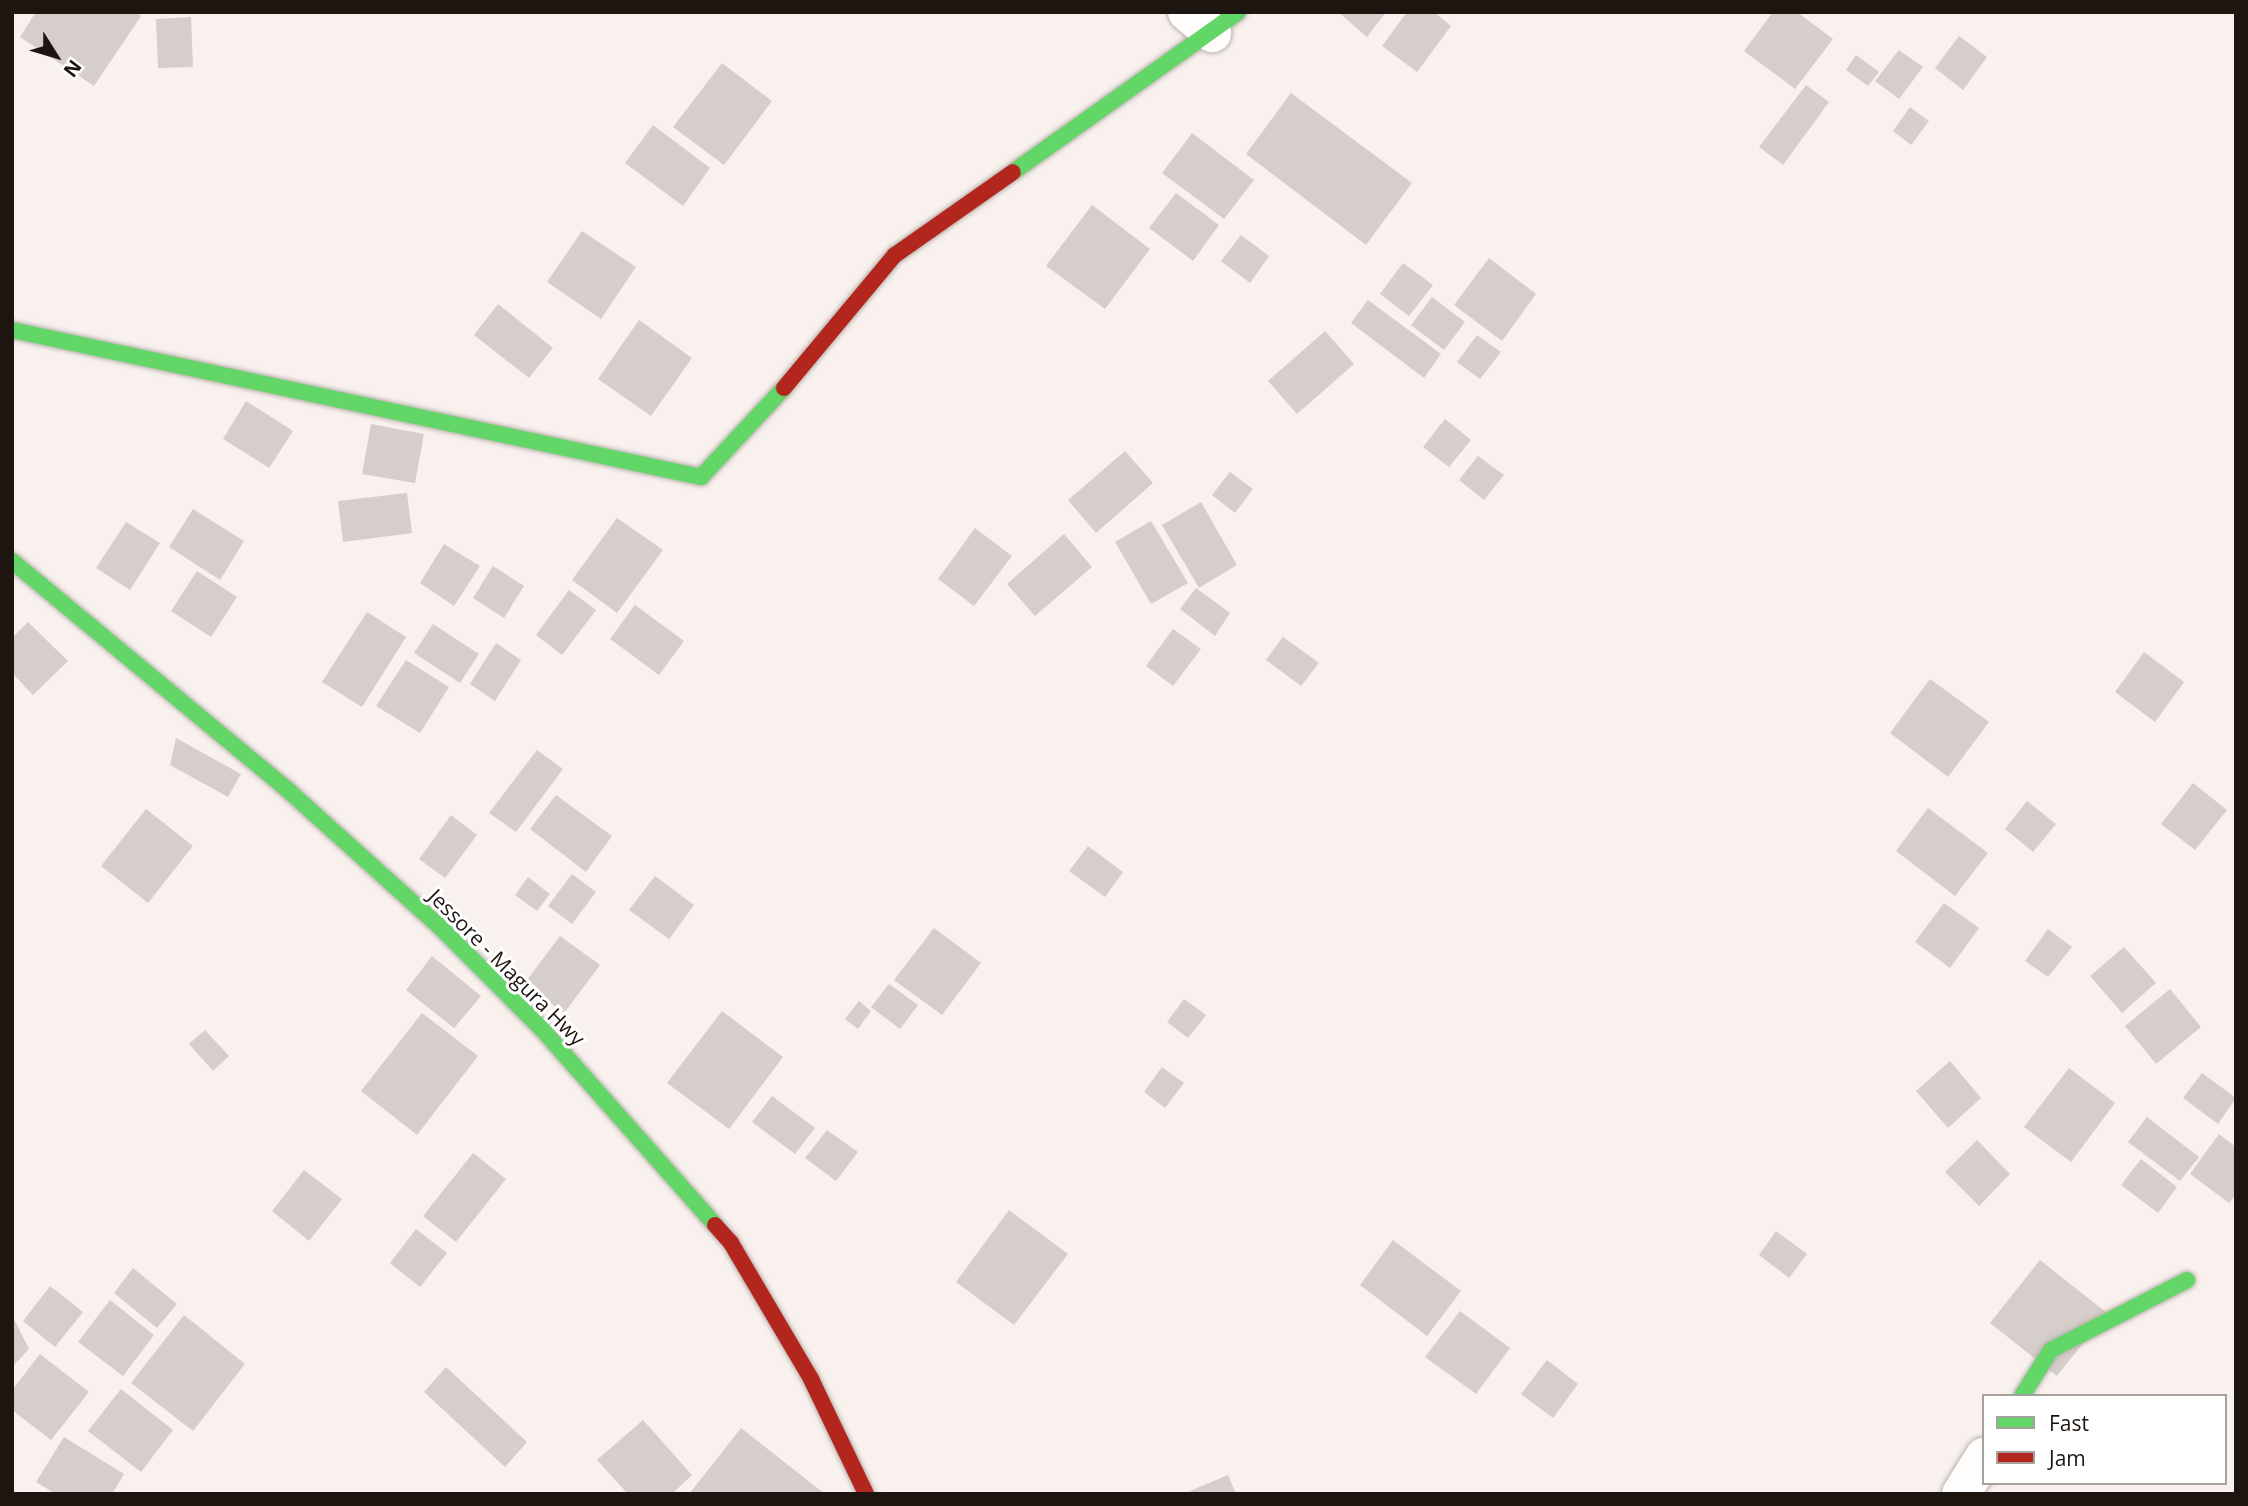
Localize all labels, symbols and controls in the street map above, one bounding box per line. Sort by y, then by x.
north arrow [21,21,91,91]
text: N [58,55,88,83]
street label: Jessore - Magura Hwy [424,884,590,1050]
legend [1982,1394,2227,1485]
text: Fast [2049,1409,2089,1437]
text: Jam [2049,1444,2086,1472]

